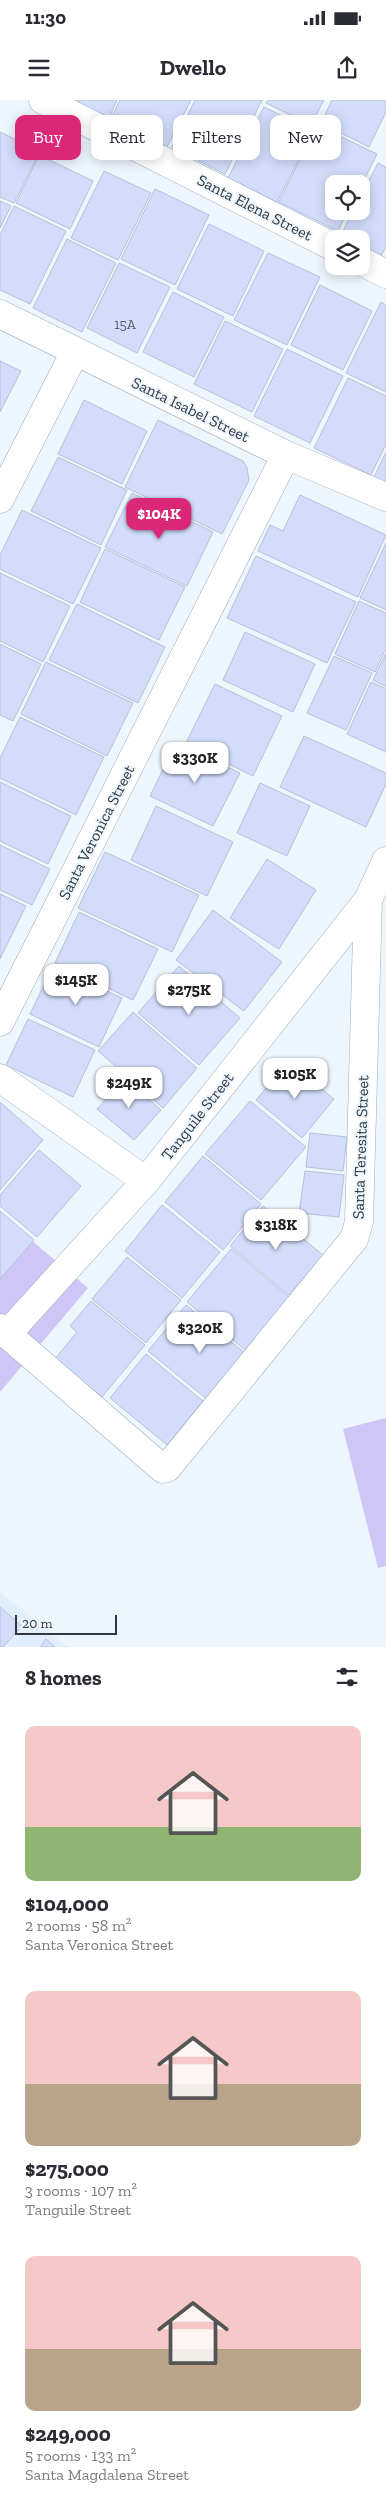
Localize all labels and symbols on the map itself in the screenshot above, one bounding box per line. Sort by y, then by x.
street label: Santa Elena Street [194,170,316,245]
house number: 15A [114,316,137,333]
street label: Santa Isabel Street [129,373,253,446]
pin: $104K [124,498,194,540]
pin: $330K [160,742,230,784]
street label: Santa Veronica Street [54,762,139,903]
pin: $145K [41,964,111,1006]
pin: $275K [154,974,224,1016]
pin: $105K [260,1058,330,1100]
pin: $249K [94,1066,164,1109]
street label: Tanguile Street [157,1069,238,1164]
street label: Santa Teresita Street [348,1075,373,1219]
pin: $318K [241,1208,311,1251]
pin: $320K [165,1312,235,1354]
scale bar [15,1612,118,1635]

